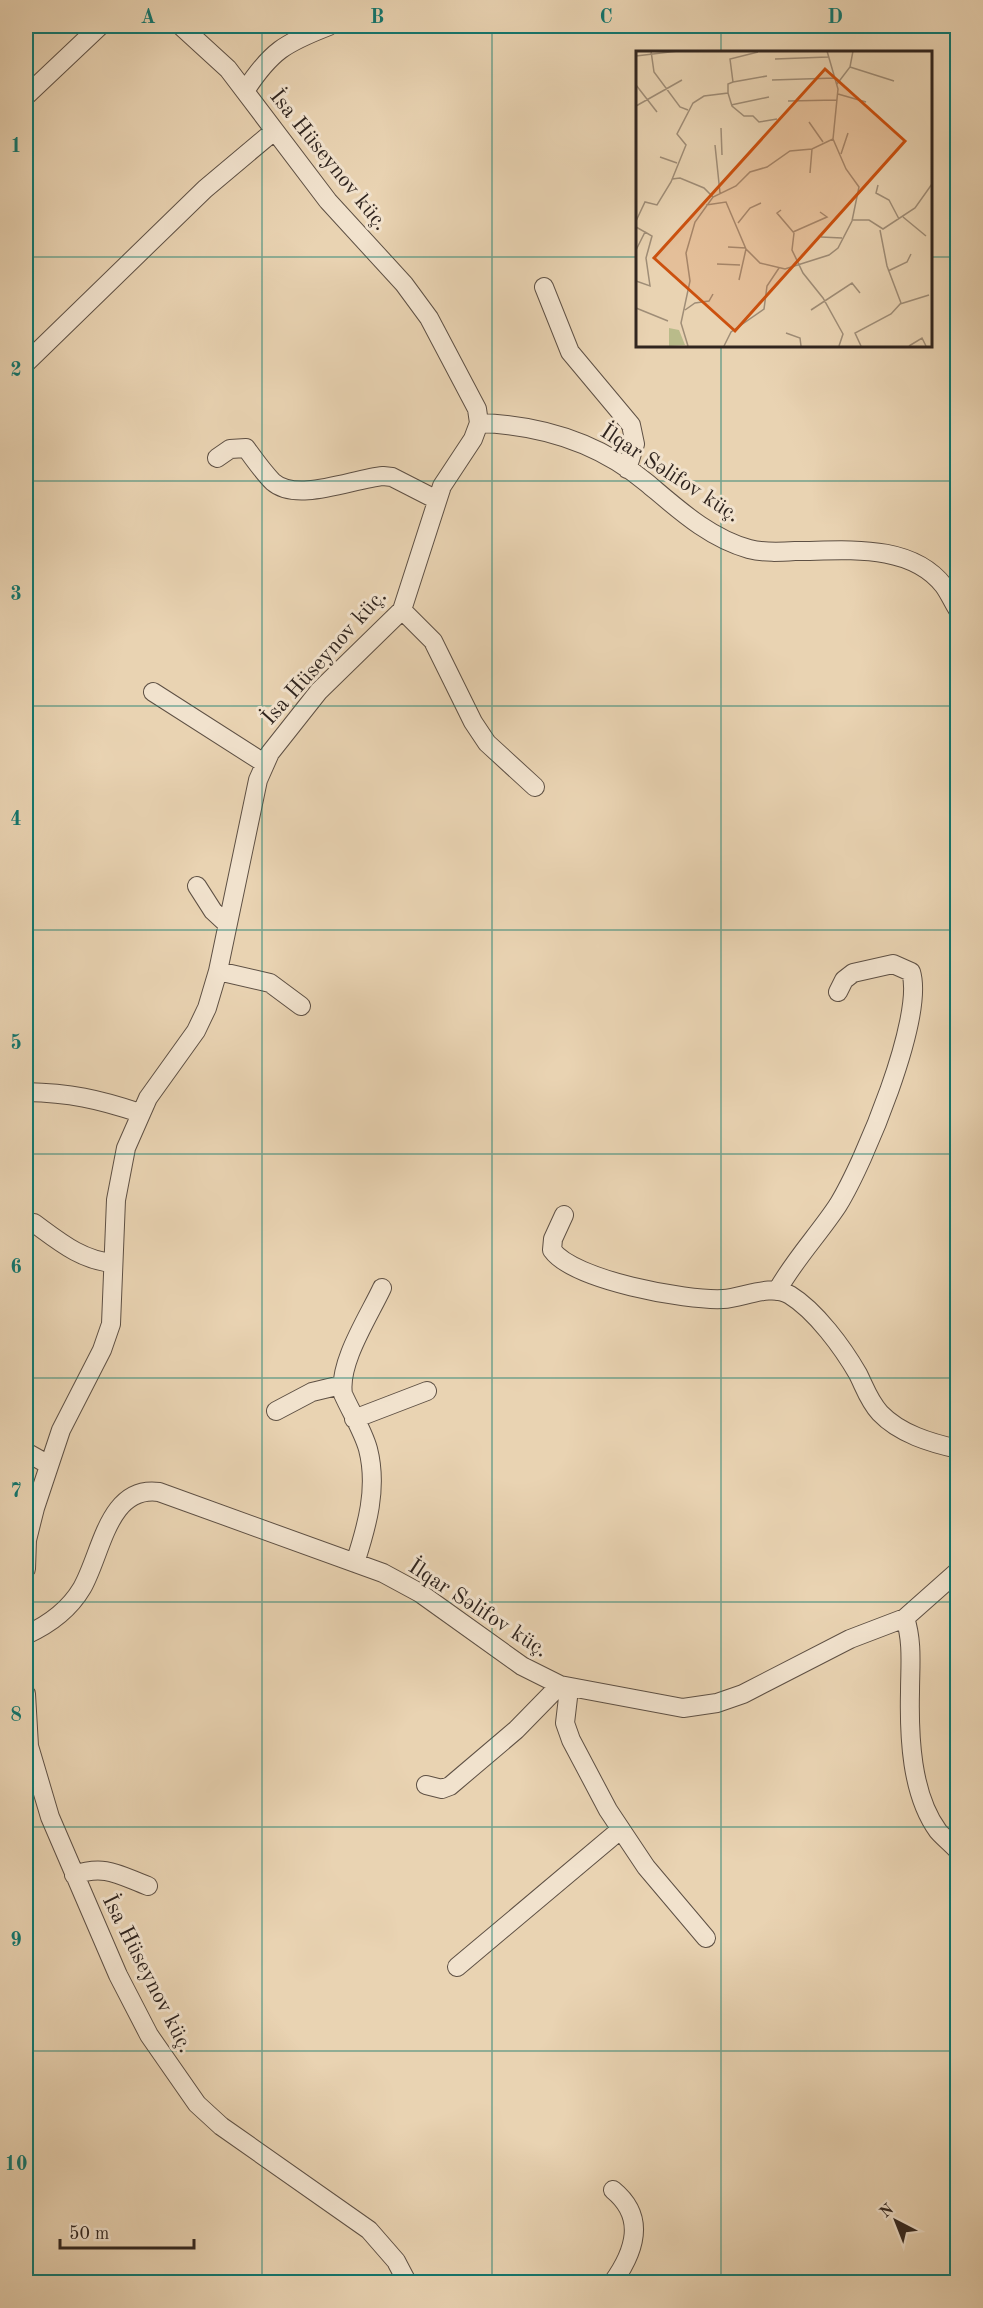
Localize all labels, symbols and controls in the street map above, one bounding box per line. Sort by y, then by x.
text: A [140,8,156,28]
text: B [370,8,384,28]
text: C [599,8,613,28]
text: D [827,8,843,28]
inset map [636,51,932,346]
street label: İsa Hüseynov küç. [265,84,394,235]
text: 1 [10,137,22,157]
text: 2 [10,361,22,381]
street label: İlqar Səlifov küç. [596,418,745,527]
street label: İsa Hüseynov küç. [256,583,391,729]
text: 3 [10,585,22,605]
text: 4 [10,810,22,830]
text: 5 [10,1033,22,1054]
text: 6 [10,1258,22,1278]
text: 7 [10,1482,22,1502]
street label: İlqar Səlifov küç. [404,1553,553,1662]
text: 8 [10,1706,22,1726]
street label: İsa Hüseynov küç. [98,1890,199,2057]
text: 9 [10,1931,22,1951]
text: 10 [4,2155,28,2175]
north arrow [866,2191,926,2251]
text: N [877,2201,898,2221]
scale bar [60,2212,194,2250]
text: 50 m [69,2225,109,2243]

